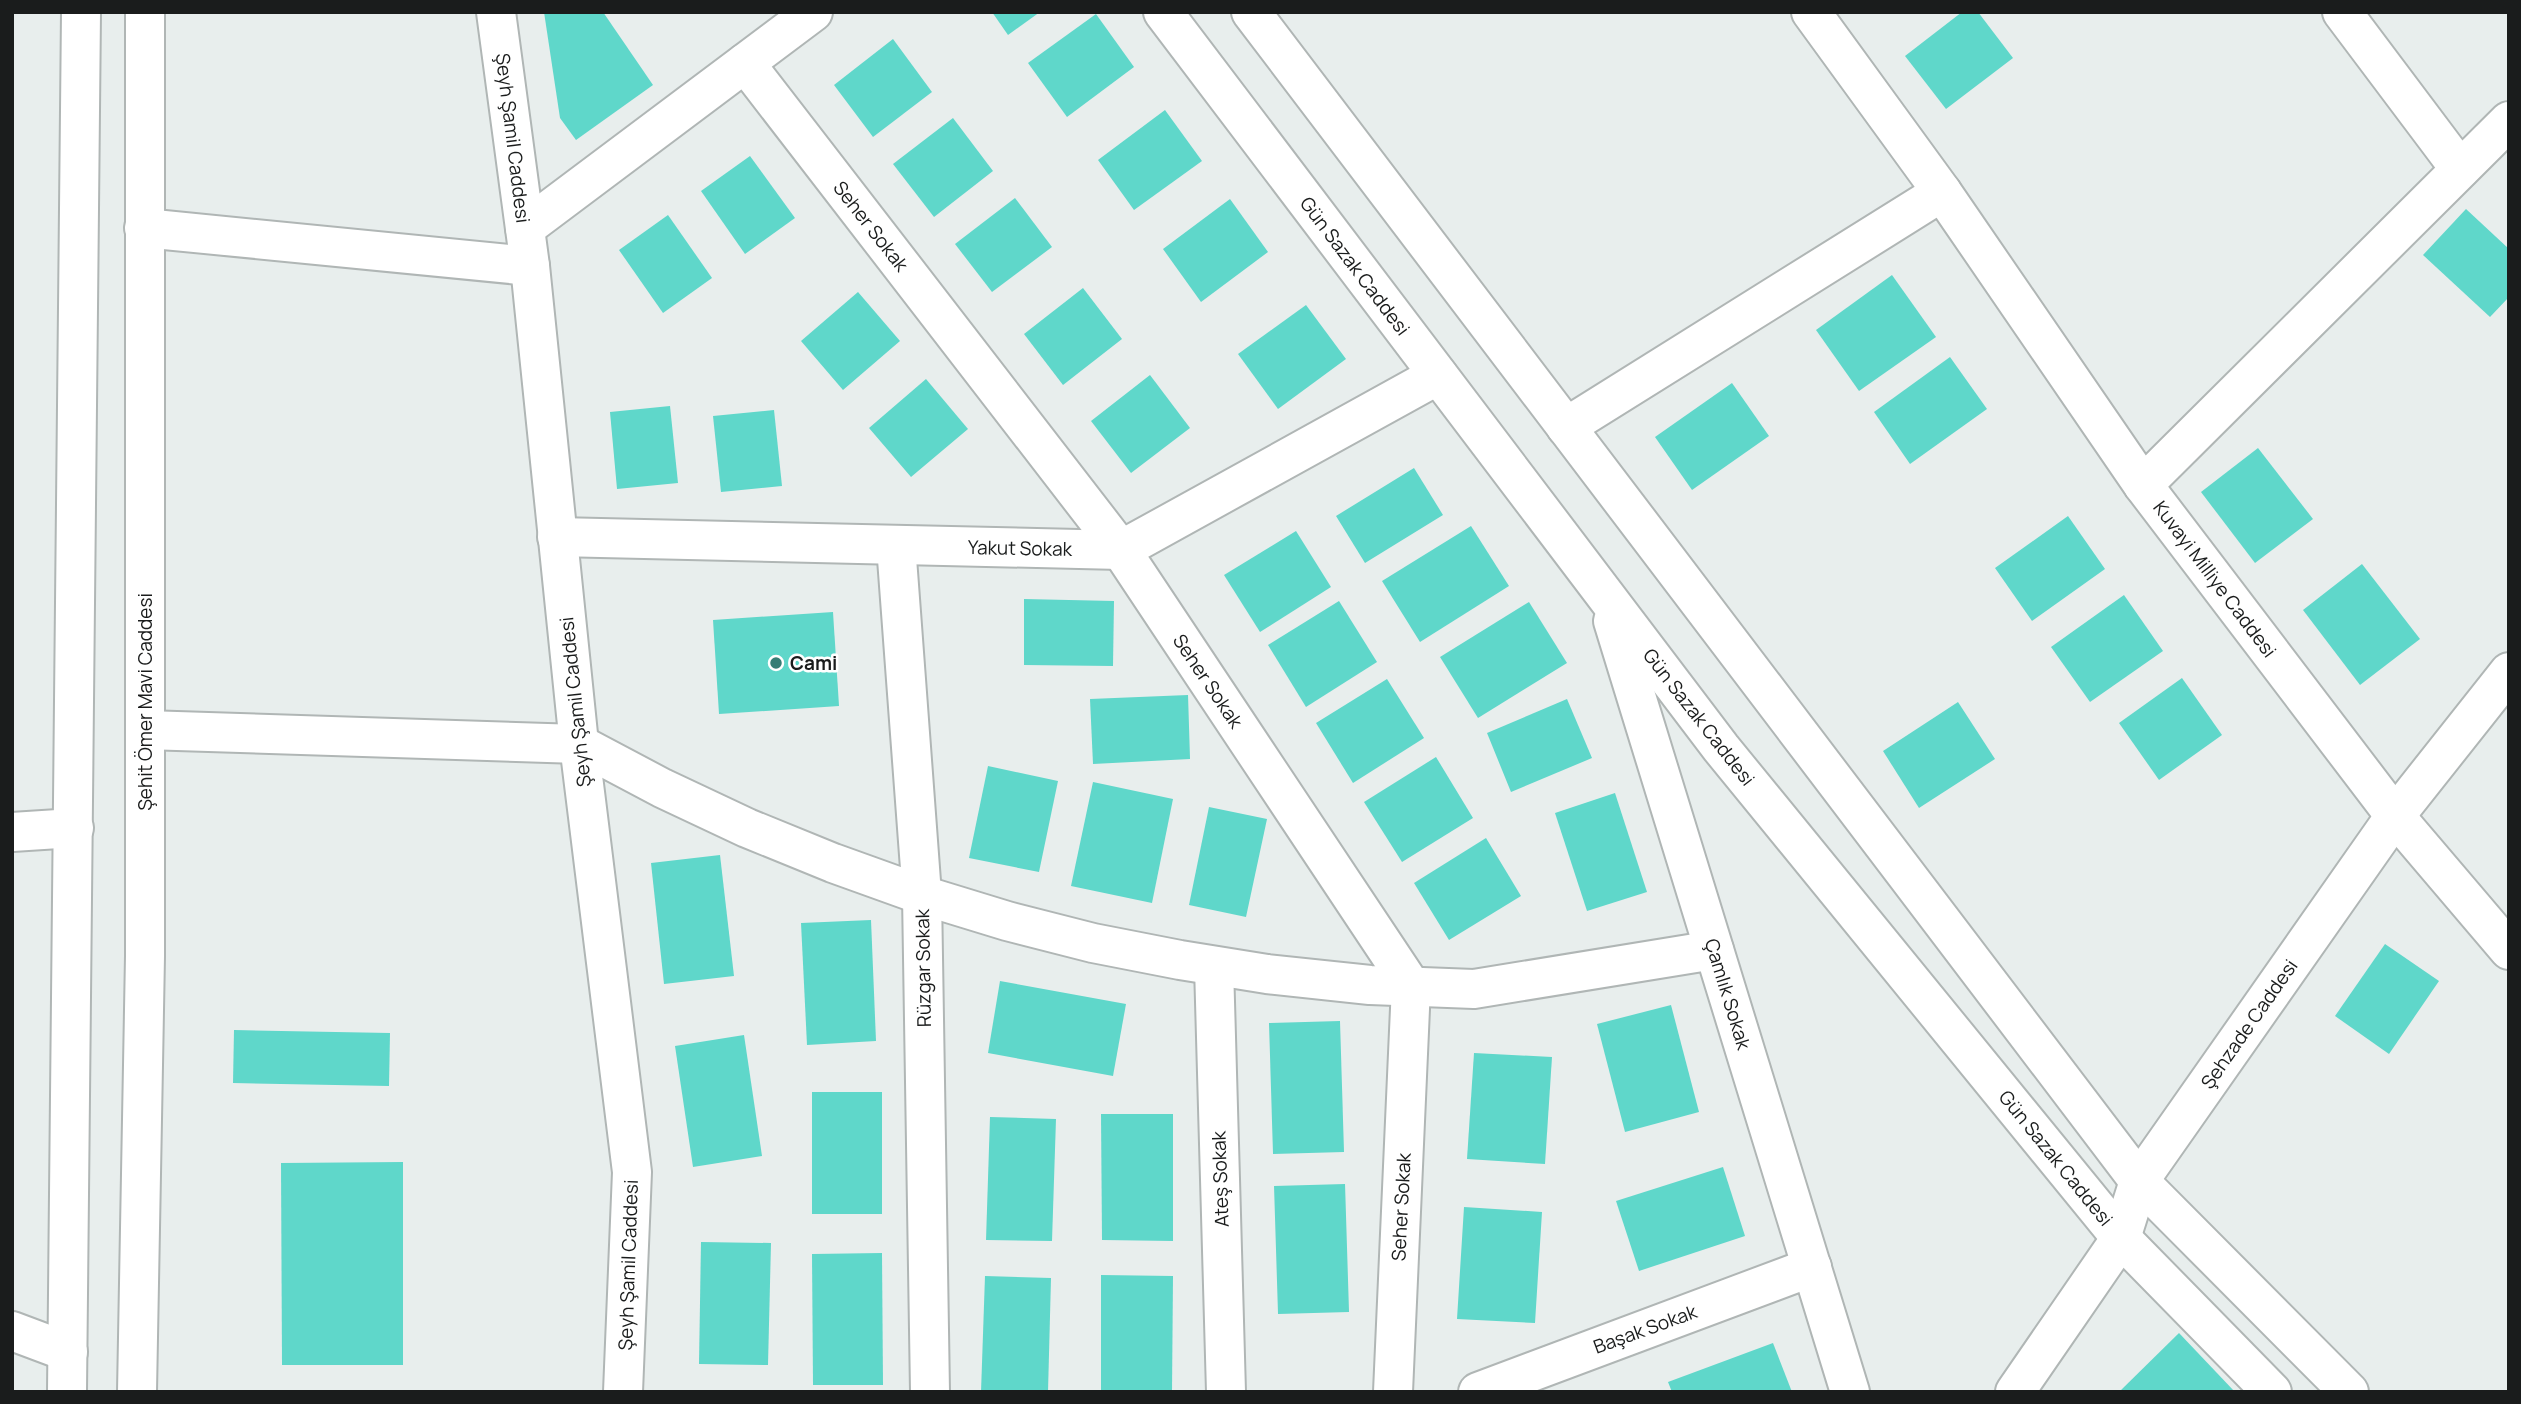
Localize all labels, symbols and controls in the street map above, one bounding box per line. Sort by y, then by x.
street label: Şeyh Şamil Caddesi [490,52,536,224]
street label: Seher Sokak [827,175,915,277]
street label: Gün Sazak Caddesi [1294,191,1416,341]
street label: Kuvayi Milliye Caddesi [2148,495,2282,663]
street label: Yakut Sokak [968,534,1073,562]
street label: Şehit Ömer Mavi Caddesi [132,593,158,811]
street label: Şeyh Şamil Caddesi [553,616,597,788]
street label: Seher Sokak [1167,629,1249,734]
street label: Gün Sazak Caddesi [1637,643,1761,791]
place label: Cami [790,650,837,676]
marker: Cami [768,655,784,671]
street label: Rüzgar Sokak [909,908,937,1027]
street label: Çamlık Sokak [1699,935,1757,1053]
street label: Şehzade Caddesi [2195,954,2303,1094]
street label: Gün Sazak Caddesi [1993,1085,2119,1231]
street label: Ateş Sokak [1205,1130,1235,1227]
street label: Seher Sokak [1385,1152,1417,1262]
street label: Şeyh Şamil Caddesi [612,1179,644,1351]
street label: Başak Sokak [1590,1298,1701,1360]

